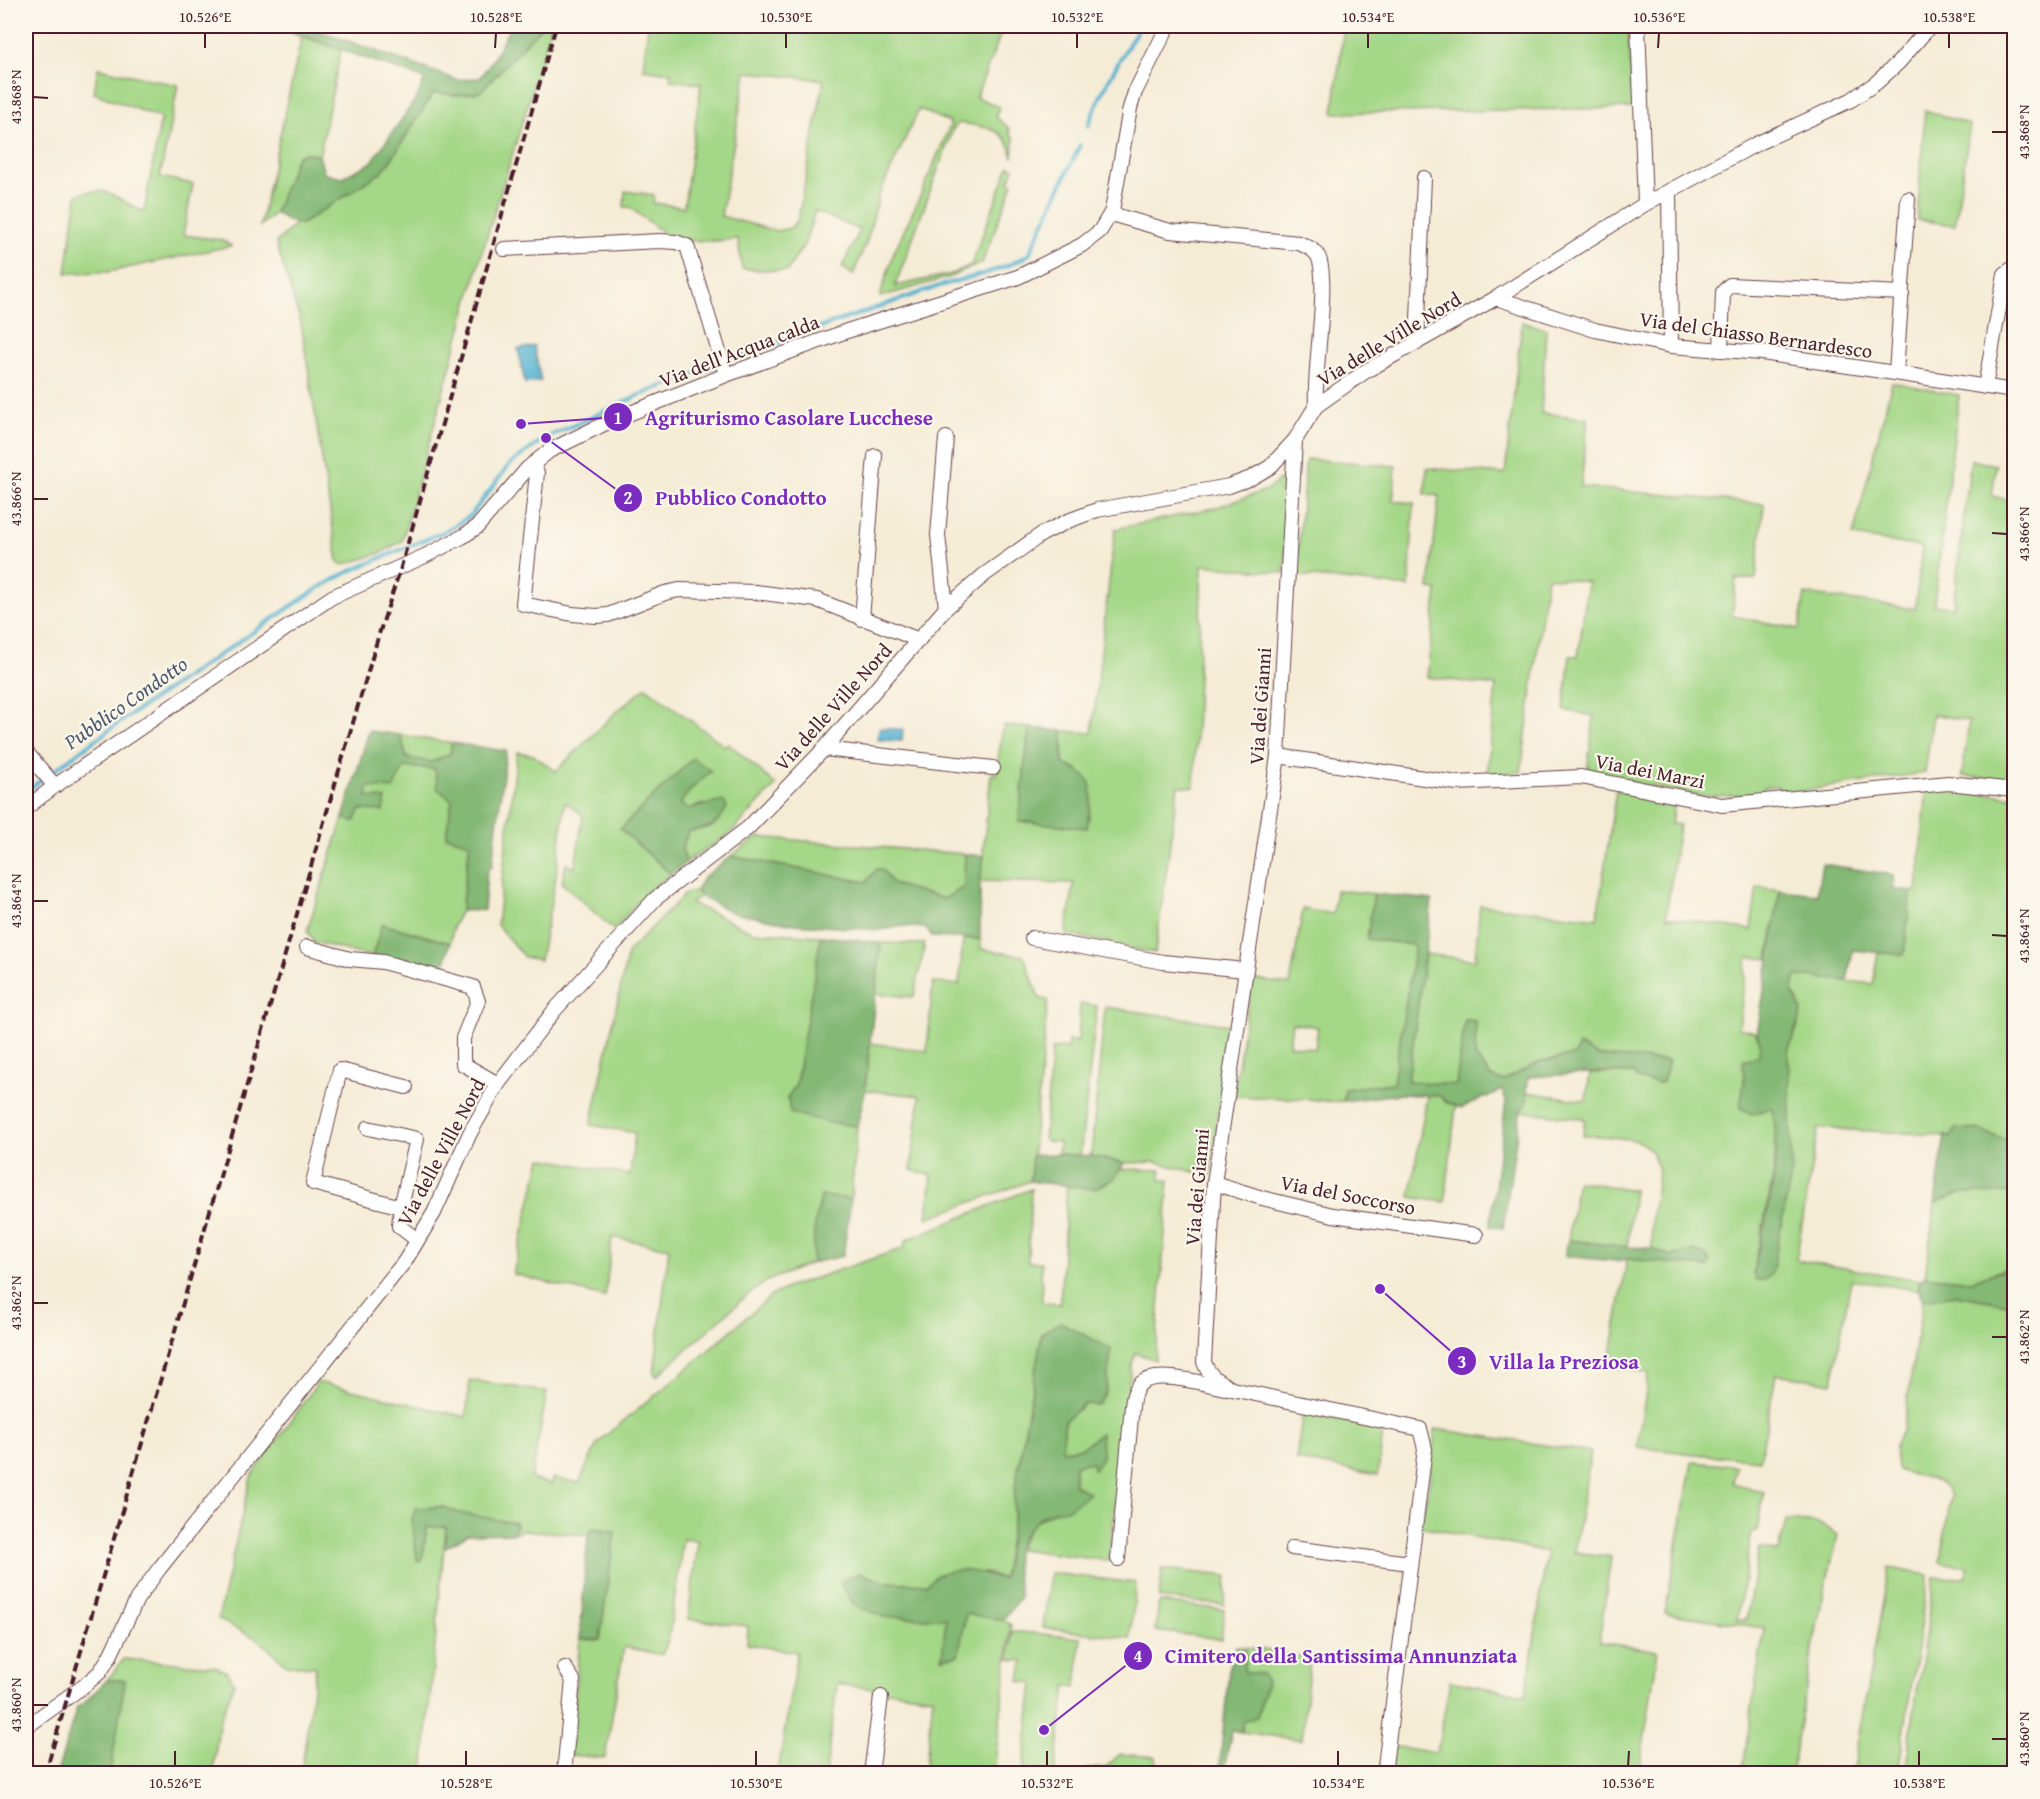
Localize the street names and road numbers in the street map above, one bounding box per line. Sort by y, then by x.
street label: Via delle Ville Nord [1311,284,1467,393]
street label: Via del Chiasso Bernardesco [1638,304,1874,365]
street label: Via dell'Acqua calda [655,306,824,394]
street label: Via delle Ville Nord [767,636,898,777]
street label: Via dei Gianni [1241,646,1278,766]
street label: Via dei Marzi [1593,746,1708,795]
street label: Via delle Ville Nord [389,1073,492,1231]
street label: Via dei Gianni [1177,1127,1216,1247]
street label: Via del Soccorso [1278,1167,1418,1222]

